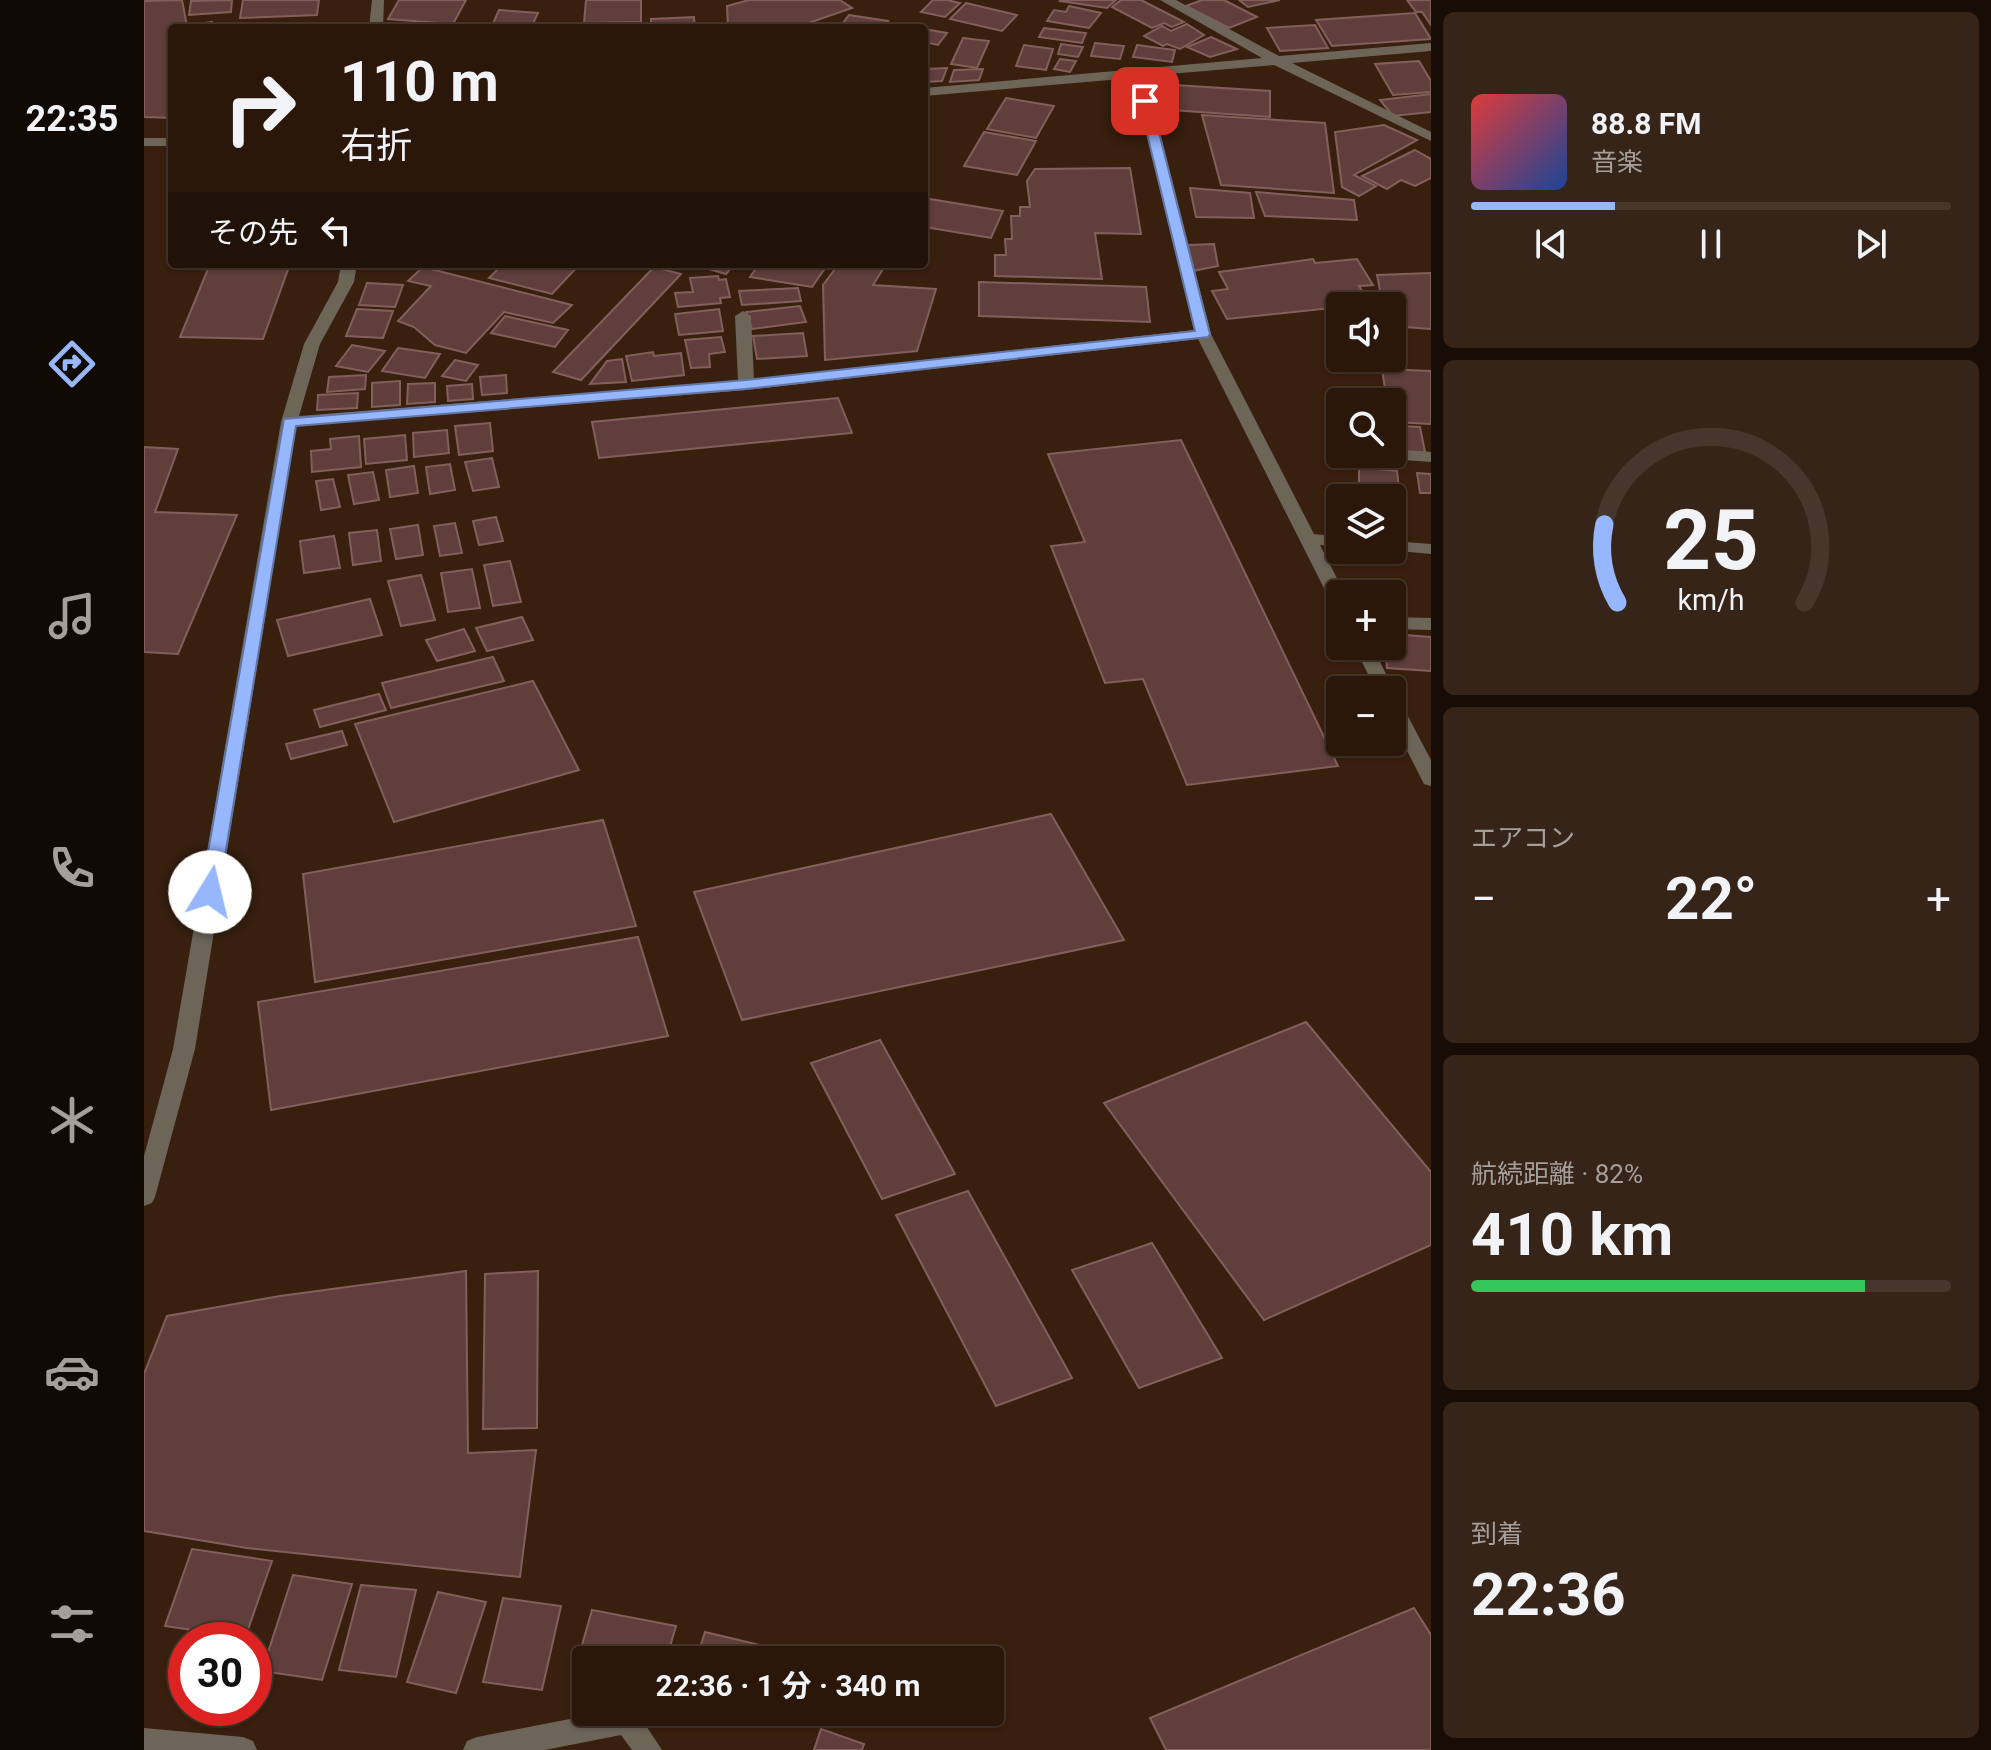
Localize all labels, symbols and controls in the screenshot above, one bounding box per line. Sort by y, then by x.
text: 110 m [340,49,499,115]
icon: right [208,56,312,160]
pin [1111,67,1179,135]
icon: arrive [1123,79,1167,123]
text: 22:35 [26,98,118,140]
text: 88.8 FM [1591,106,1702,141]
text: 右折 [340,125,412,167]
text: 音楽 [1591,147,1643,177]
icon: left [314,208,358,252]
text: その先 [208,215,298,250]
icon: previous [1529,222,1573,266]
icon: pause [1689,222,1733,266]
icon: next [1849,222,1893,266]
map controls [1326,292,1406,756]
button: sound [1326,292,1406,372]
icon: directions [44,336,100,392]
button: search [1326,388,1406,468]
button: layers [1326,484,1406,564]
text: 25 [1663,492,1759,589]
button: + [1326,580,1406,660]
text: km/h [1677,584,1745,618]
icon: music [44,588,100,644]
button: − [1326,676,1406,756]
text: エアコン [1471,823,1575,853]
icon: phone [44,840,100,896]
position arrow [168,850,252,934]
text: 22° [1665,863,1757,934]
text: − [1471,873,1496,925]
text: + [1926,873,1951,925]
icon: climate [44,1092,100,1148]
text: 航続距離 · 82% [1471,1159,1643,1189]
text: 410 km [1471,1199,1673,1270]
icon: car [44,1344,100,1400]
text: 到着 [1471,1519,1523,1549]
text: 22:36 [1471,1559,1626,1630]
icon: filters [44,1596,100,1652]
speed limit sign: 30 [168,1622,272,1726]
text: 22:36 · 1 分 · 340 m [656,1668,920,1703]

